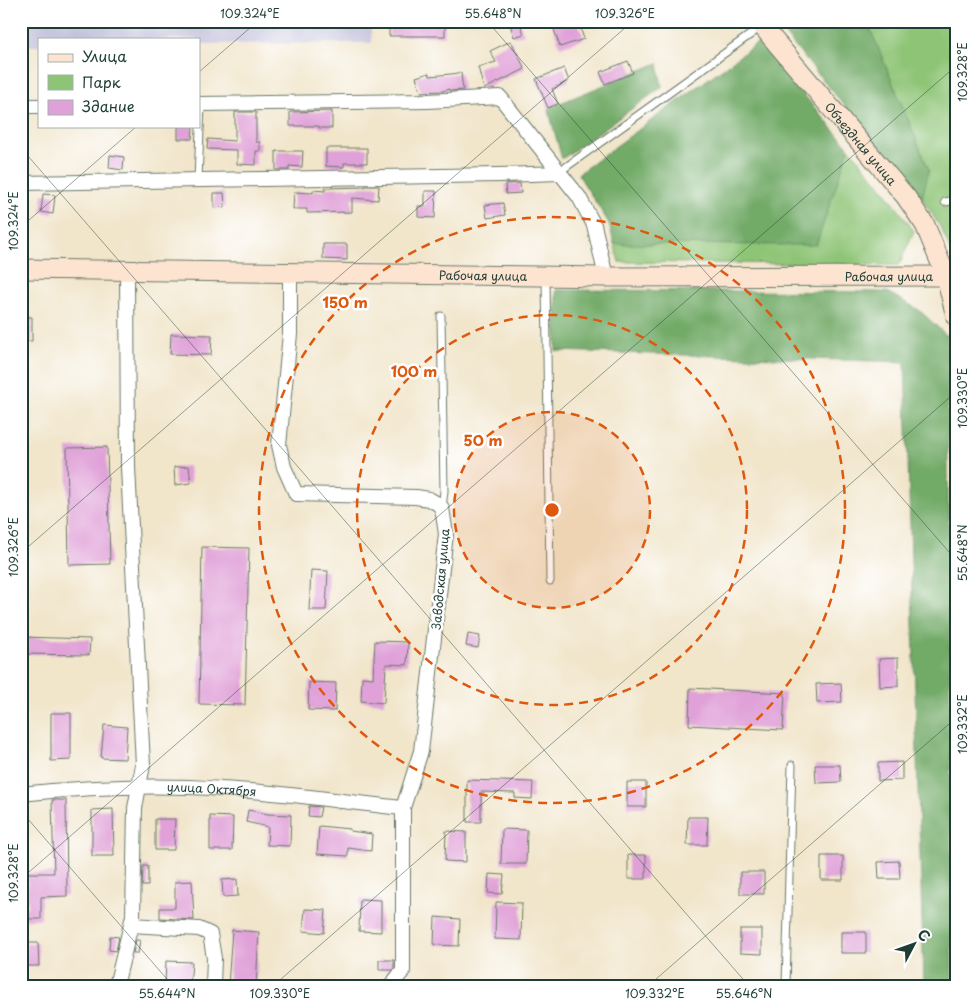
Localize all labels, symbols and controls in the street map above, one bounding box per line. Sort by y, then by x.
text: 109.324°E [220,4,280,22]
text: 55.648°N [464,4,522,22]
text: 109.326°E [595,4,655,22]
legend [38,38,200,128]
text: 109.328°E [953,42,971,102]
text: Улица [82,44,127,67]
text: Парк [82,70,121,93]
text: Здание [82,94,135,117]
street label: Объездная улица [821,98,901,189]
text: 109.324°E [4,191,22,251]
street label: Рабочая улица [439,266,528,285]
street label: Рабочая улица [845,267,934,285]
text: 150 m [322,290,368,313]
text: 100 m [391,359,437,382]
text: 109.330°E [953,368,971,428]
text: 50 m [464,428,502,451]
centre of rings [543,501,561,519]
text: 109.326°E [4,517,22,577]
text: 55.648°N [953,524,971,582]
street label: Заводская улица [427,527,453,630]
text: 109.332°E [953,694,971,754]
street label: улица Октября [167,778,257,800]
text: 109.328°E [4,843,22,903]
north arrow [890,920,940,970]
text: С [913,924,936,946]
text: 55.644°N [138,984,196,1002]
text: 109.330°E [250,984,310,1002]
text: 109.332°E [625,984,685,1002]
text: 55.646°N [716,984,772,1002]

